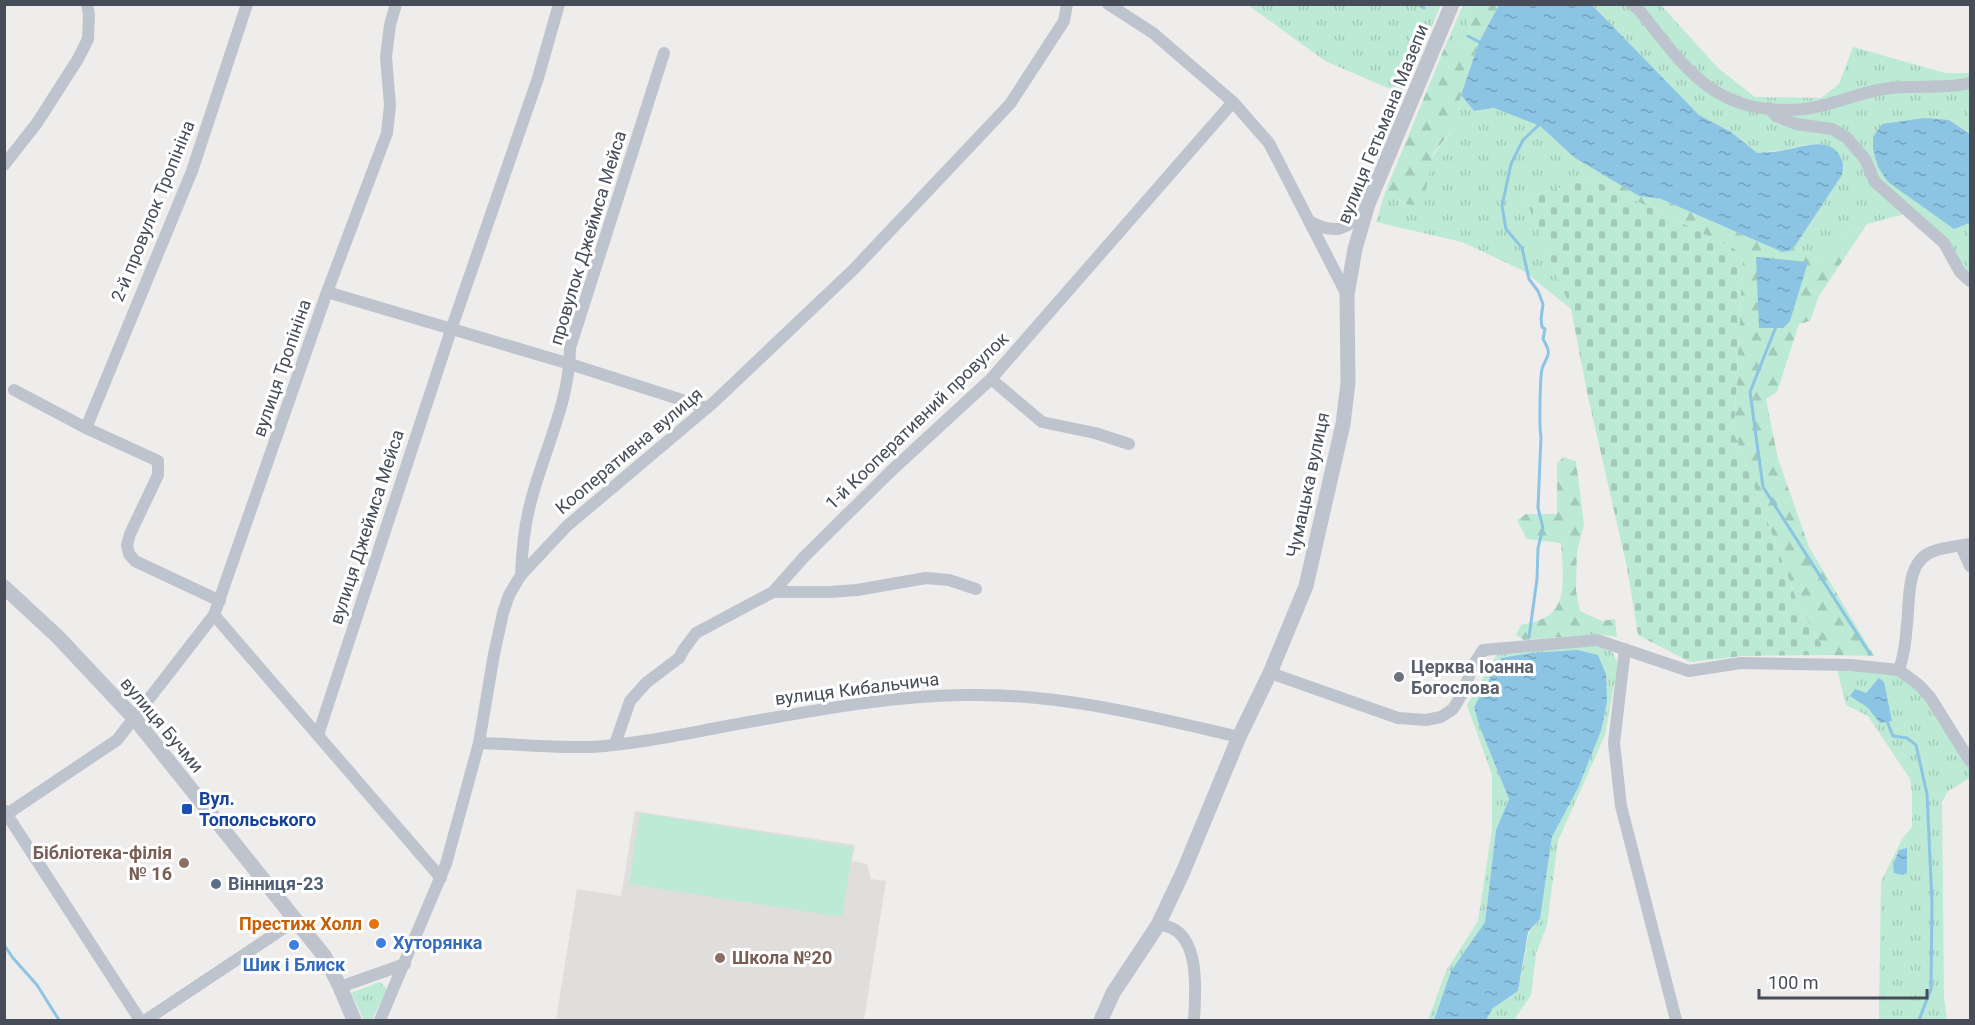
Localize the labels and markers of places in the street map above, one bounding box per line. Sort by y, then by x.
place label: Церква Іоанна Богослова [1411,656,1534,698]
marker: Церква Іоанна Богослова [1392,670,1406,684]
place label: Вул. Топольського [199,788,316,830]
marker: Вул. Топольського [180,802,194,816]
place label: Бібліотека-філія № 16 [33,842,172,884]
marker: Бібліотека-філія № 16 [177,856,191,870]
place label: Вінниця-23 [228,873,324,894]
marker: Вінниця-23 [209,877,223,891]
place label: Престиж Холл [239,913,362,934]
marker: Престиж Холл [367,917,381,931]
place label: Хуторянка [393,932,483,953]
marker: Хуторянка [374,936,388,950]
marker: Шик і Блиск [287,938,301,952]
place label: Школа №20 [732,947,832,968]
marker: Школа №20 [713,951,727,965]
place label: Шик і Блиск [243,954,346,975]

